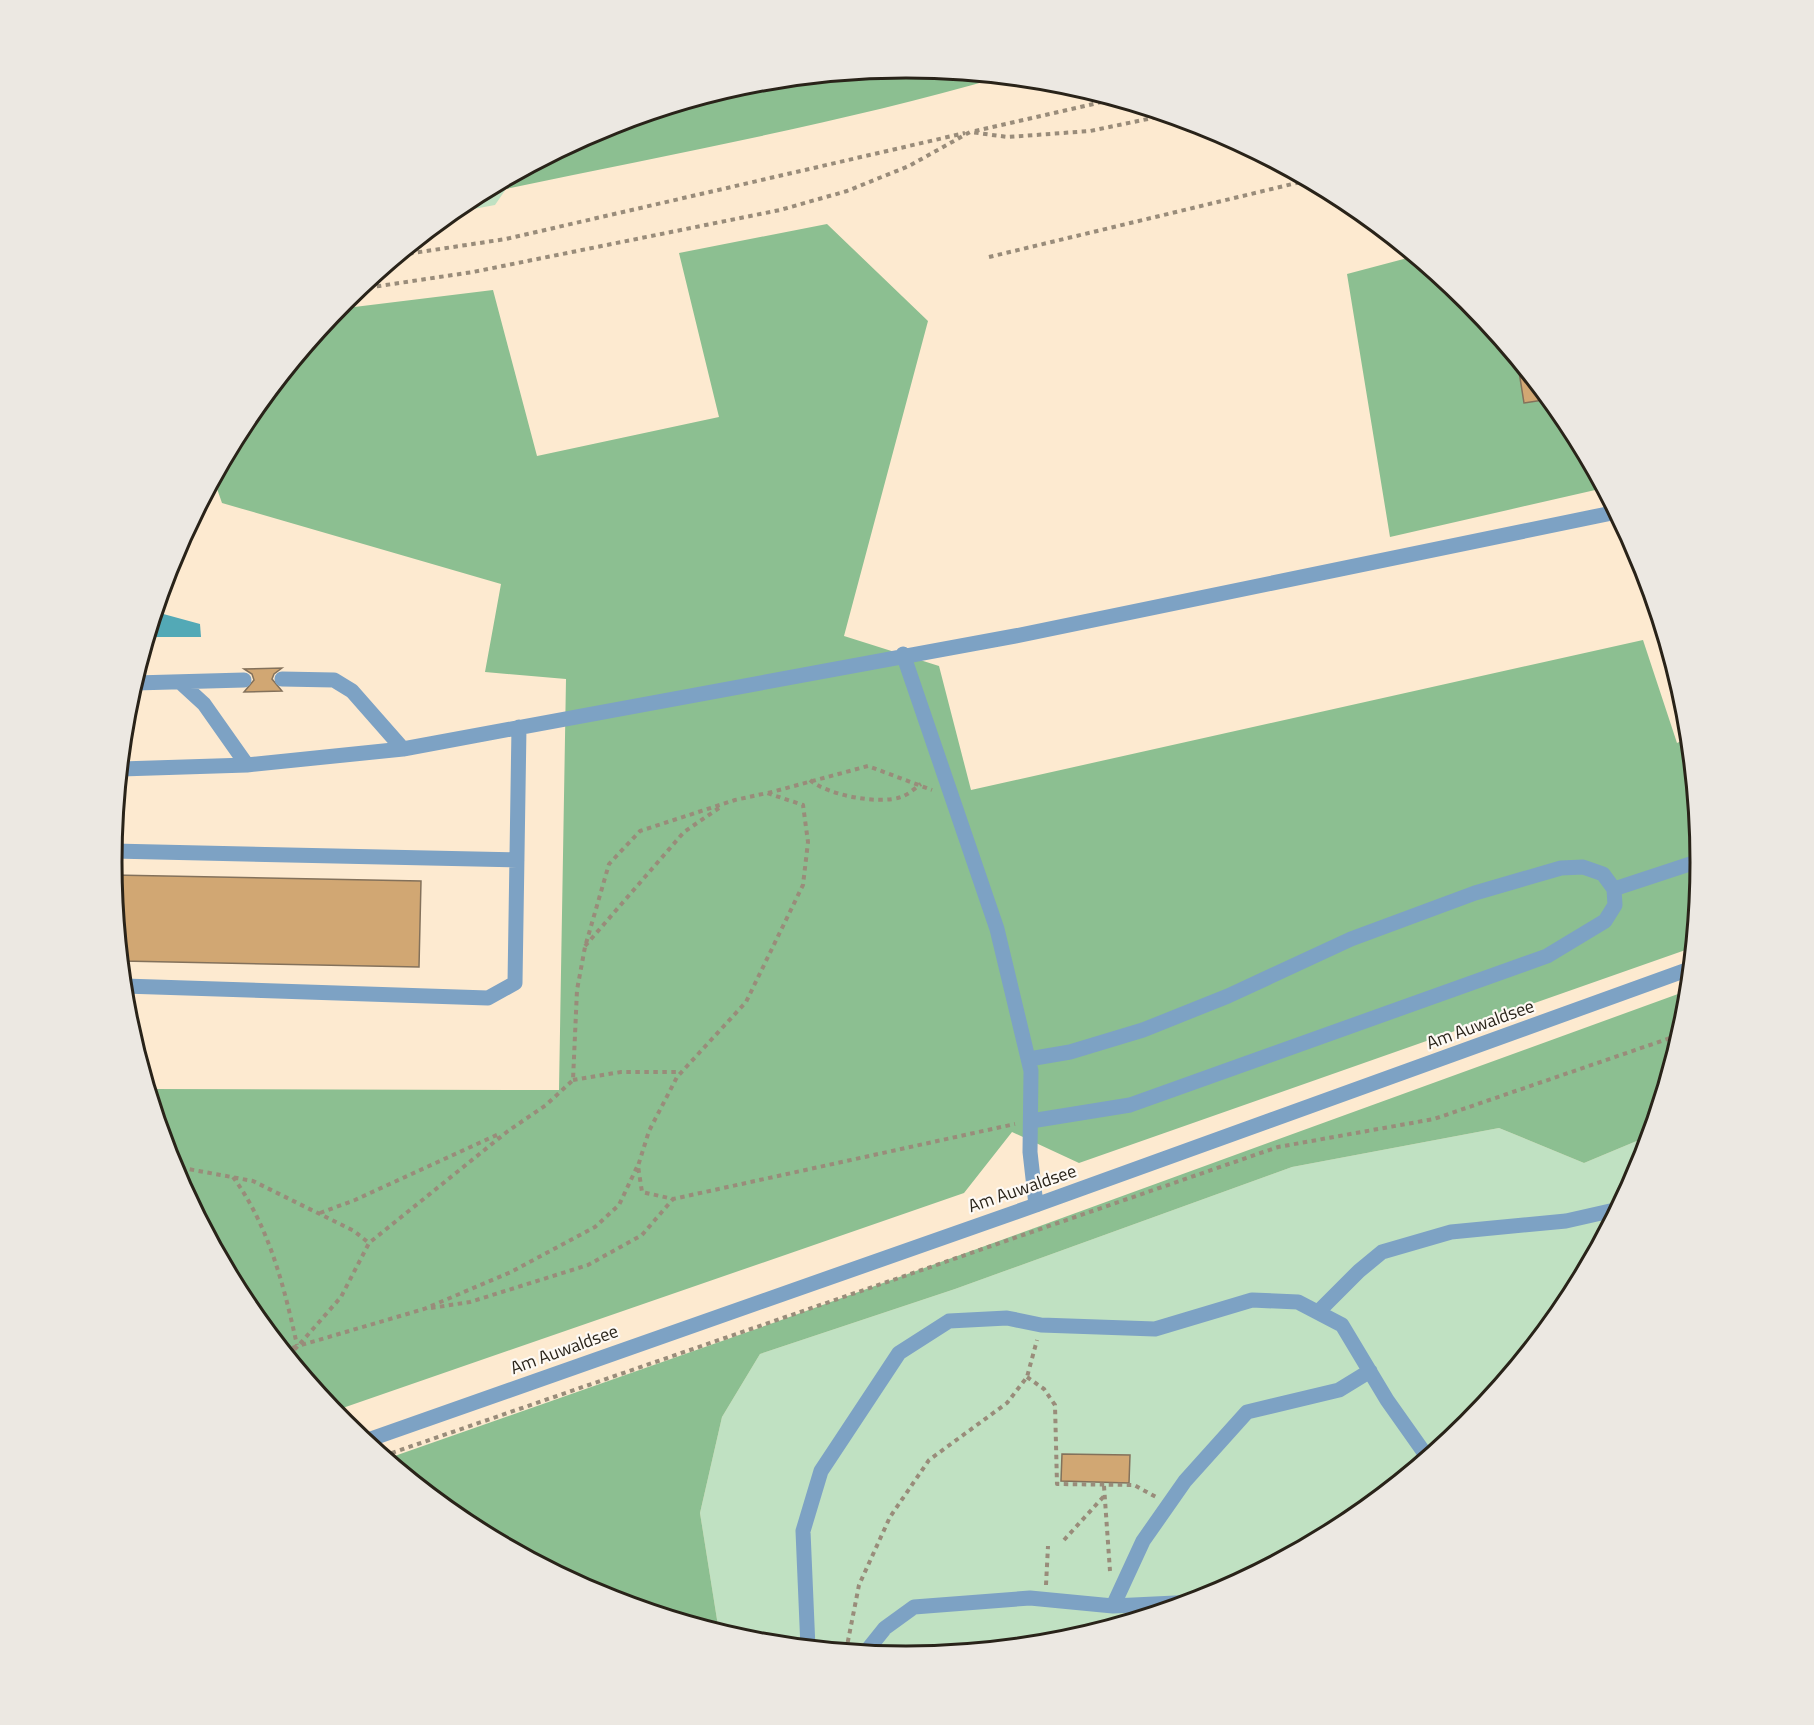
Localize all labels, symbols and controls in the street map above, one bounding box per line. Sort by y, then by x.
street label: Am Auwaldsee [1422,992,1538,1056]
street label: Am Auwaldsee [964,1157,1080,1219]
street label: Am Auwaldsee [506,1317,622,1381]

